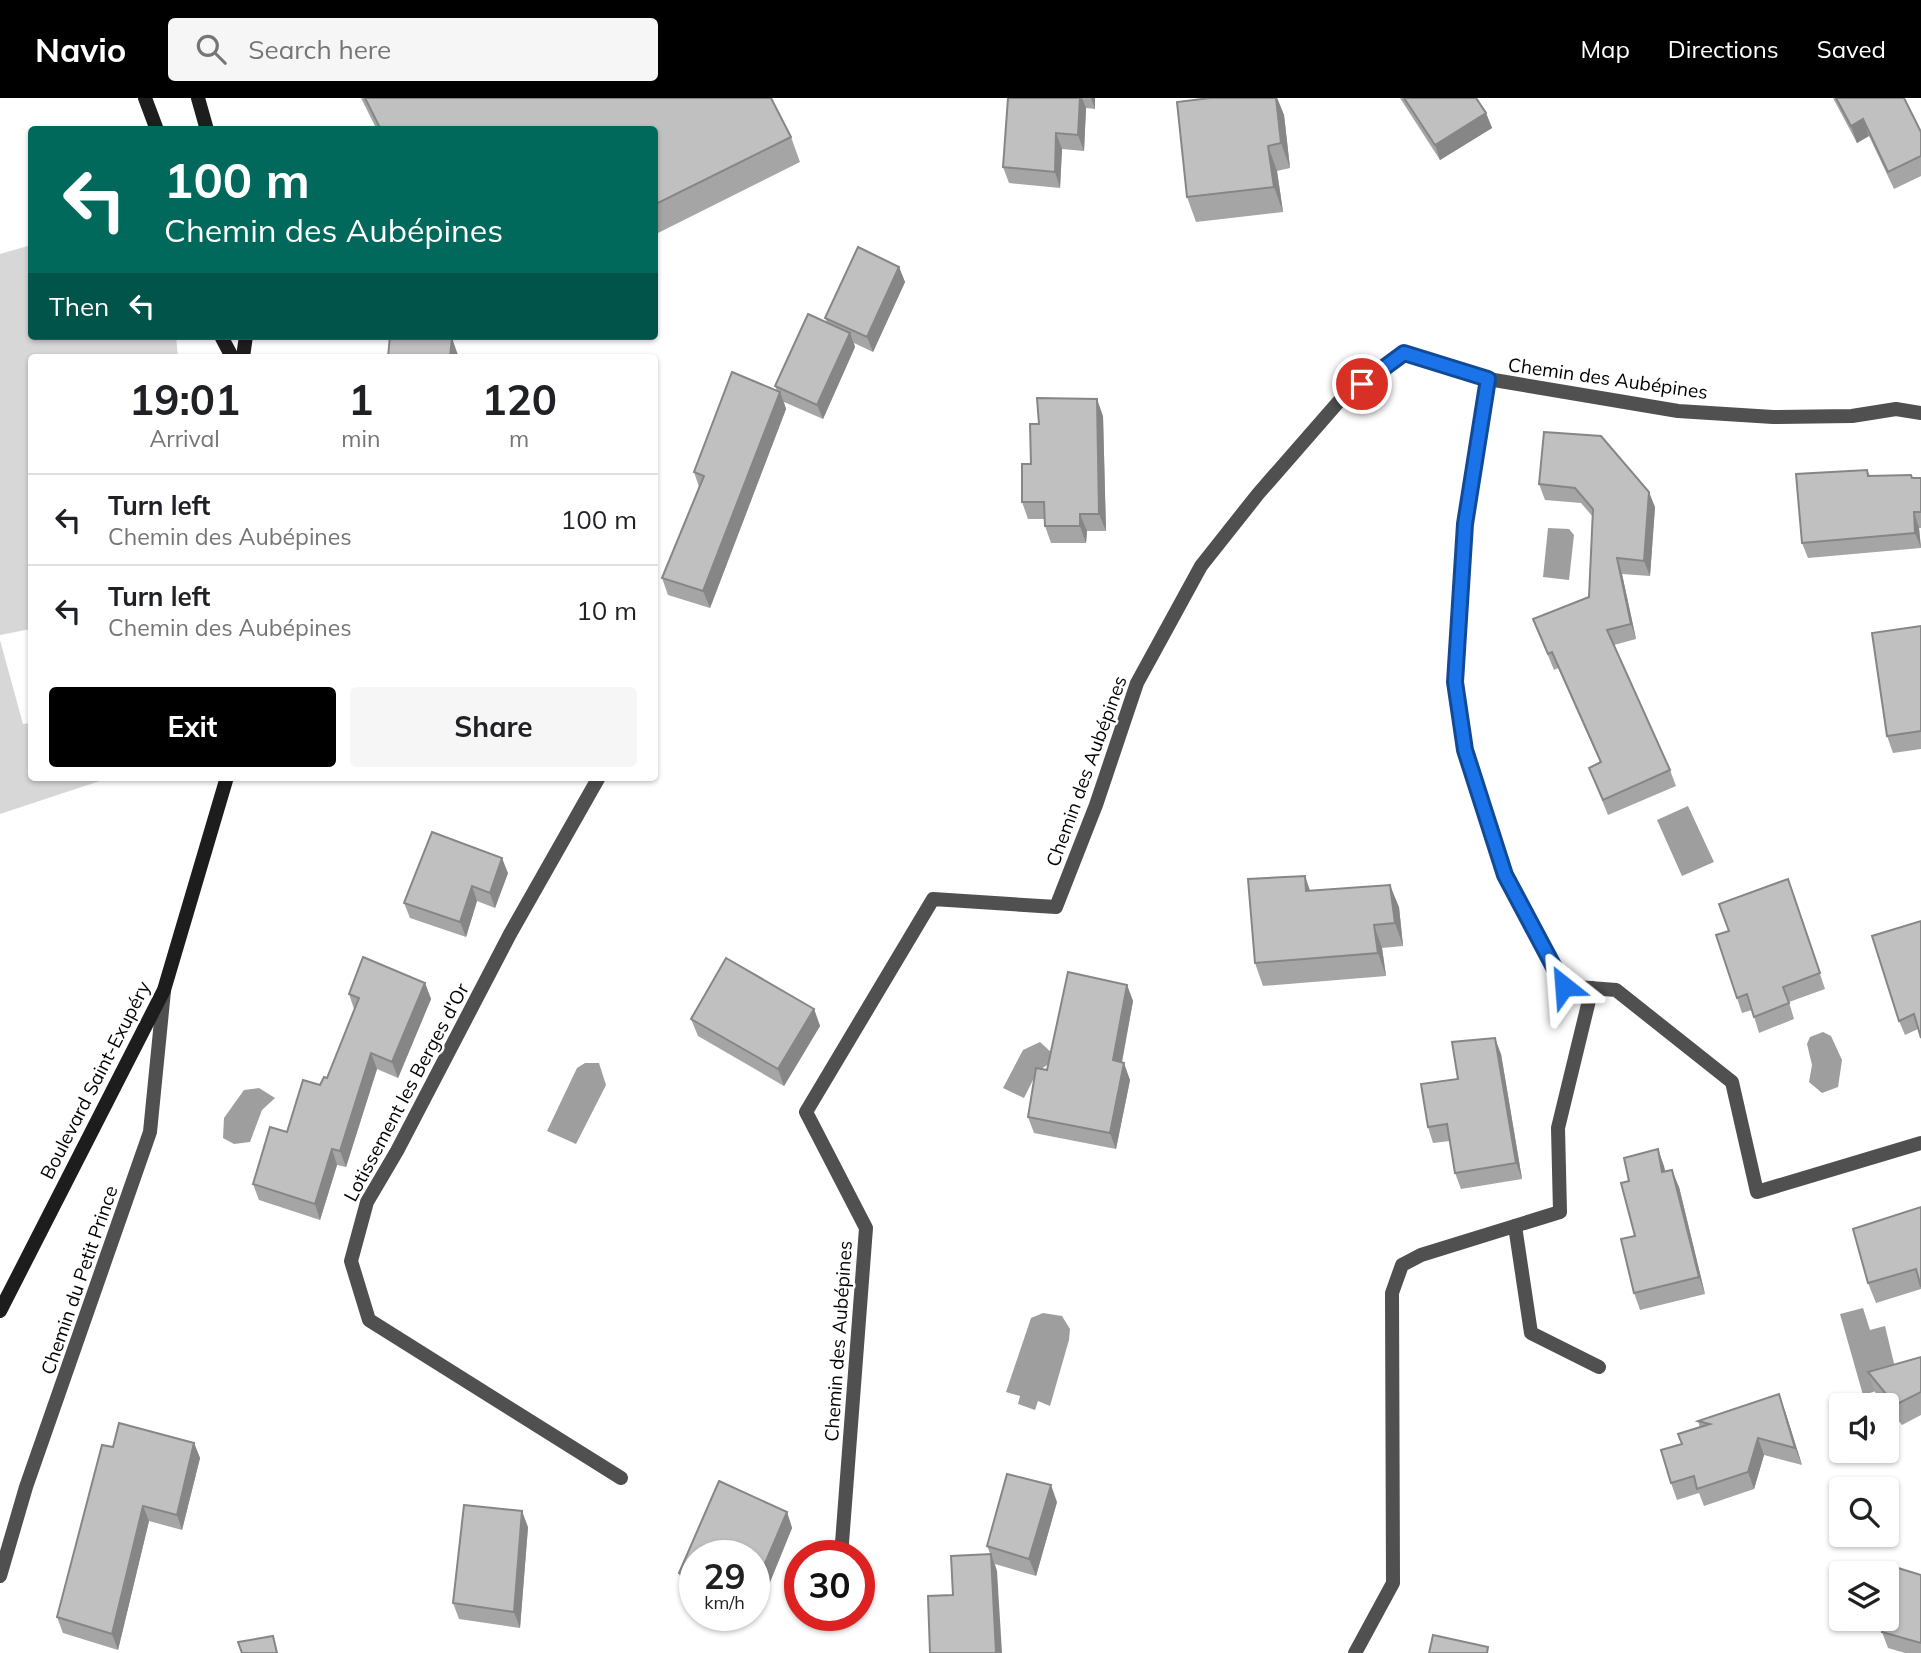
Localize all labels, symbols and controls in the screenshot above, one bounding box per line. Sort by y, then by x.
search box [168,18,658,81]
text: Navio [35,29,126,70]
icon: search [192,30,230,68]
text: Search here [248,33,391,66]
text: Map [1580,34,1630,64]
text: Directions [1668,34,1779,64]
text: Saved [1817,34,1886,64]
text: 100 m [164,149,310,210]
icon: left [49,154,140,245]
text: Chemin des Aubépines [164,210,503,250]
icon: left [123,287,161,325]
text: Then [49,290,109,323]
street label: Chemin des Aubépines [1507,352,1709,404]
pin [1332,354,1392,414]
icon: arrive [1343,365,1381,403]
text: 19:01 [129,373,240,426]
text: 1 [348,373,373,426]
text: 120 [481,373,557,426]
text: Arrival [149,424,220,453]
text: min [341,424,380,453]
text: m [509,424,529,453]
text: Turn left [108,489,210,522]
icon: left [49,501,87,539]
text: 100 m [561,503,637,536]
text: Chemin des Aubépines [108,522,352,551]
text: Turn left [108,580,210,613]
icon: left [49,592,87,630]
text: 10 m [576,594,637,627]
text: Chemin des Aubépines [108,613,352,642]
street label: Chemin des Aubépines [1040,672,1132,870]
button: Exit [49,687,336,767]
button: Share [350,687,637,767]
position arrow [1527,949,1601,1023]
street label: Boulevard Saint-Exupéry [35,977,155,1183]
street label: Lotissement les Berges d'Or [338,979,474,1205]
street label: Chemin du Petit Prince [35,1182,123,1378]
street label: Chemin des Aubépines [819,1240,857,1442]
map controls [1829,1393,1899,1631]
button: sound [1829,1393,1899,1463]
button: search [1829,1477,1899,1547]
speed limit sign: 30 [784,1540,875,1631]
text: 29 [703,1554,746,1598]
button: layers [1829,1561,1899,1631]
text: km/h [704,1591,745,1614]

